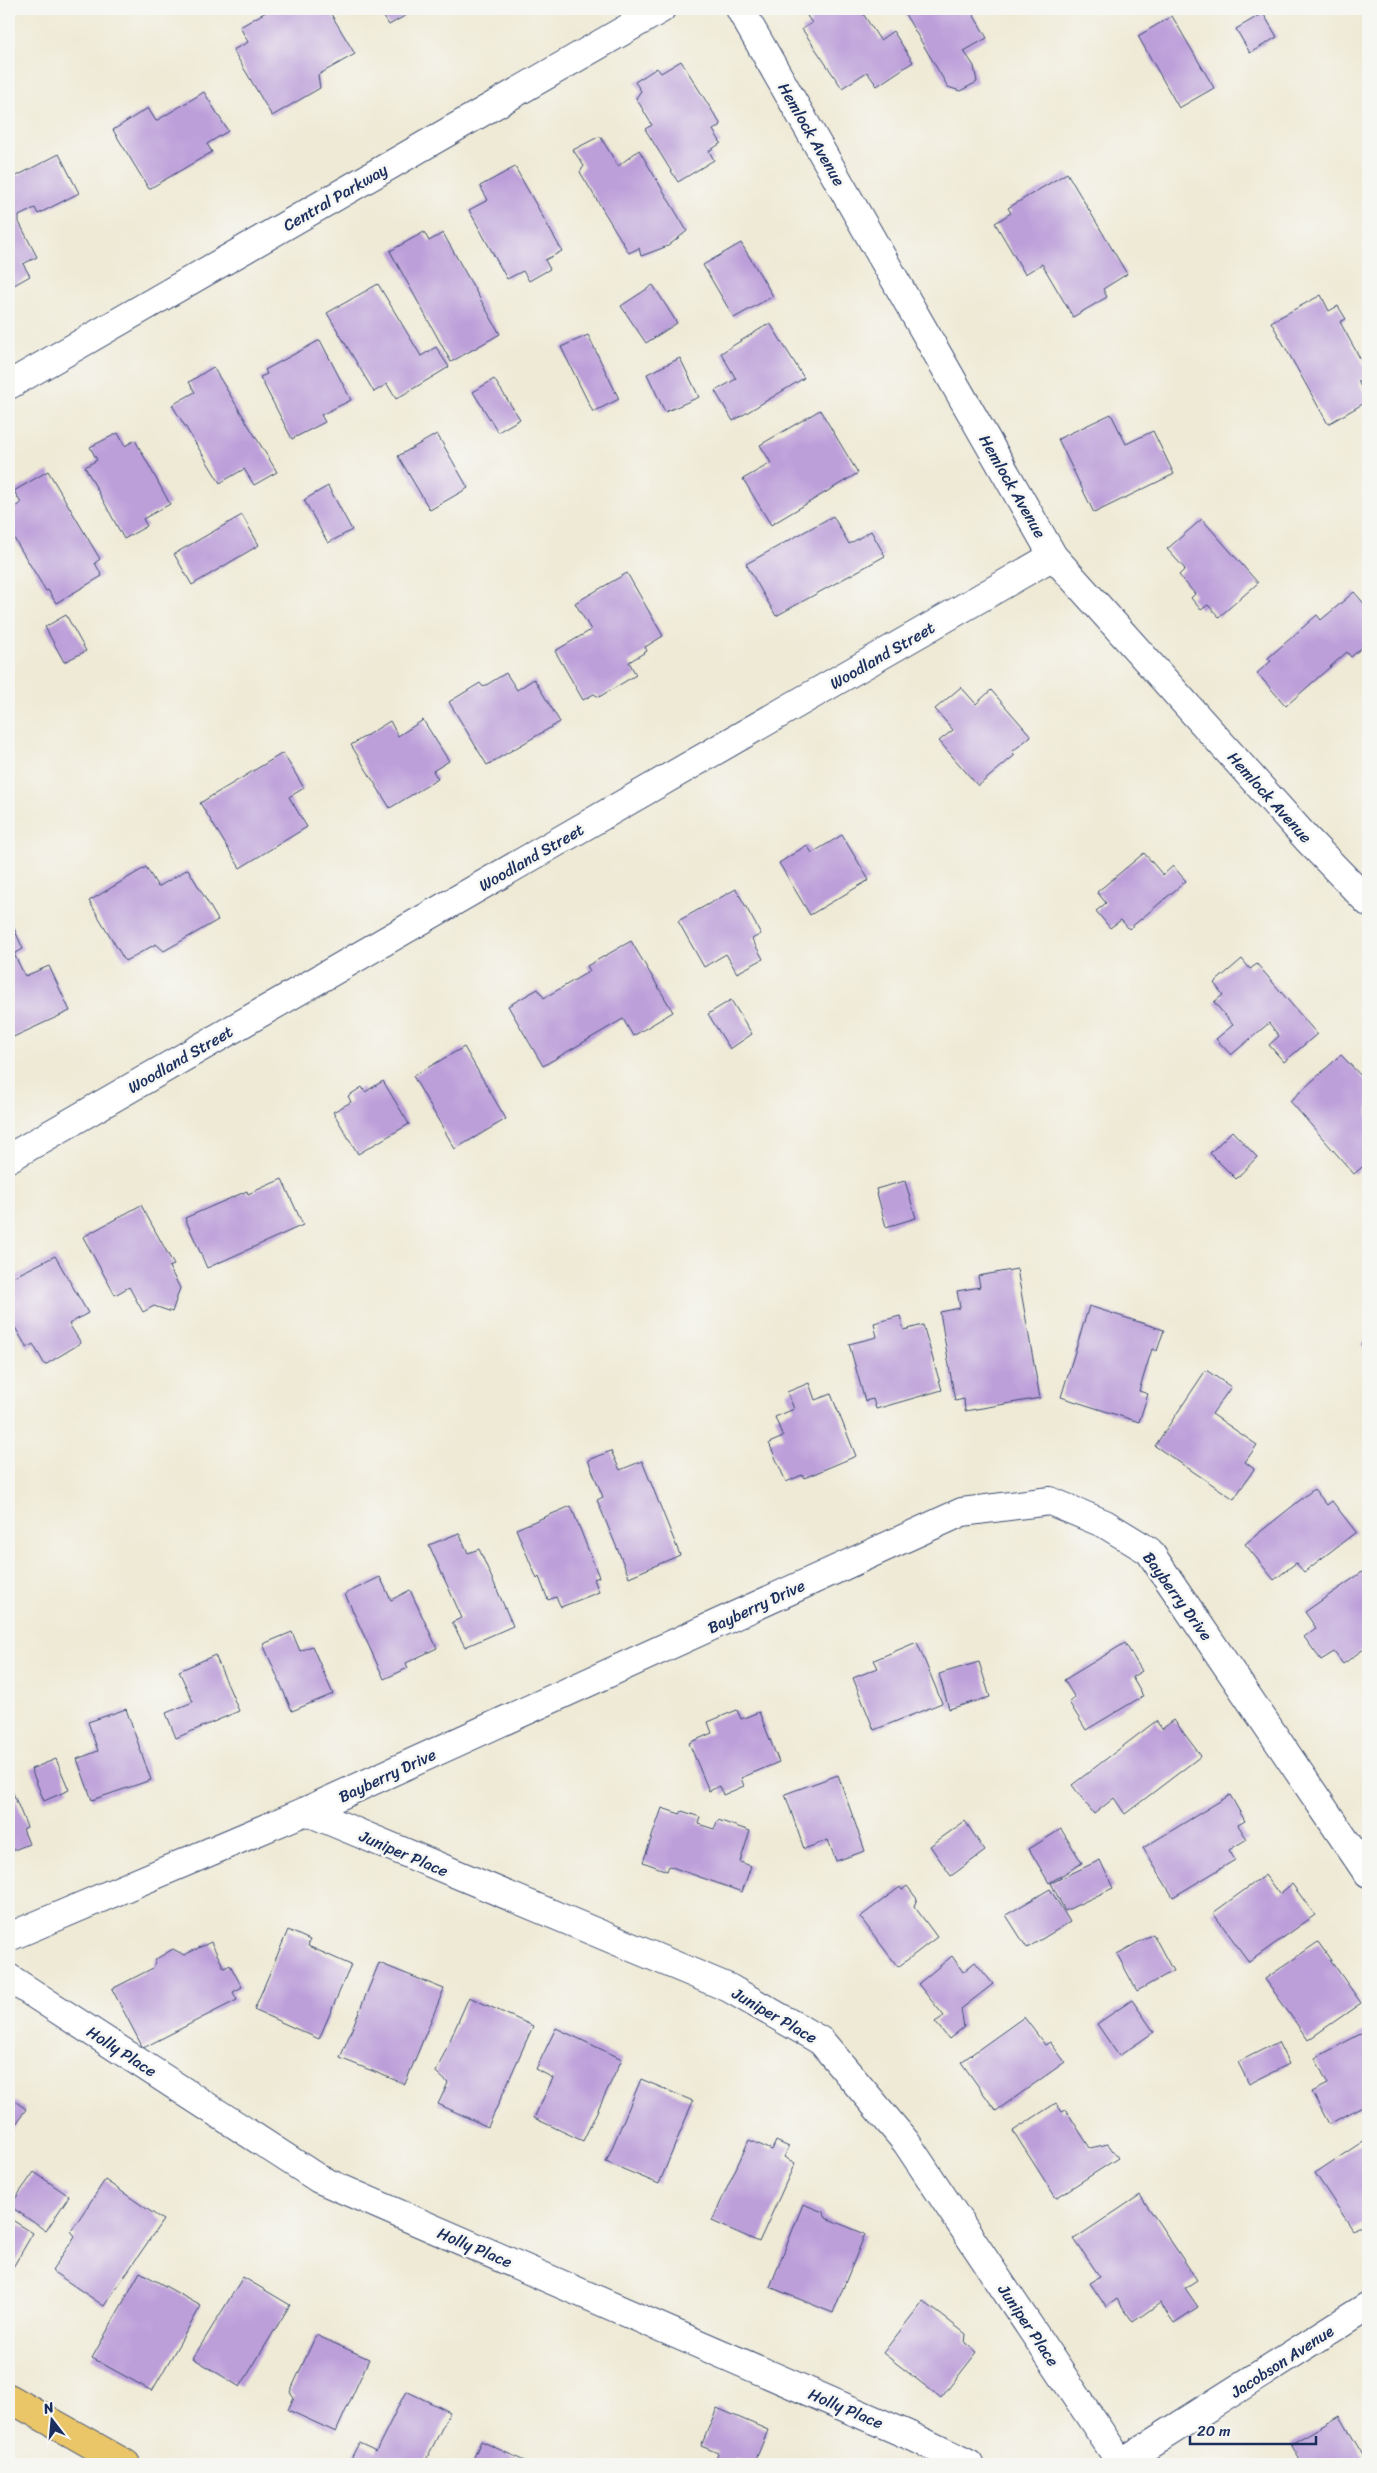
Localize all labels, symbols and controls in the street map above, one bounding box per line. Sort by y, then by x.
street label: Hemlock Avenue [770,77,853,192]
street label: Central Parkway [277,155,394,239]
street label: Hemlock Avenue [971,429,1054,544]
street label: Woodland Street [824,613,941,697]
street label: Hemlock Avenue [1220,744,1319,850]
street label: Woodland Street [473,815,590,899]
street label: Woodland Street [122,1017,239,1101]
street label: Bayberry Drive [1135,1545,1220,1647]
street label: Bayberry Drive [703,1571,810,1642]
street label: Bayberry Drive [334,1740,441,1811]
street label: Juniper Place [354,1821,453,1885]
street label: Juniper Place [726,1979,823,2052]
street label: Holly Place [81,2018,163,2085]
street label: Holly Place [433,2219,517,2276]
street label: Juniper Place [990,2277,1067,2373]
street label: Jacobson Avenue [1224,2317,1340,2406]
street label: Holly Place [804,2380,888,2437]
text: N [39,2395,57,2422]
north arrow [28,2396,78,2446]
scale bar [1190,2413,1316,2445]
text: 20 m [1197,2418,1231,2444]

